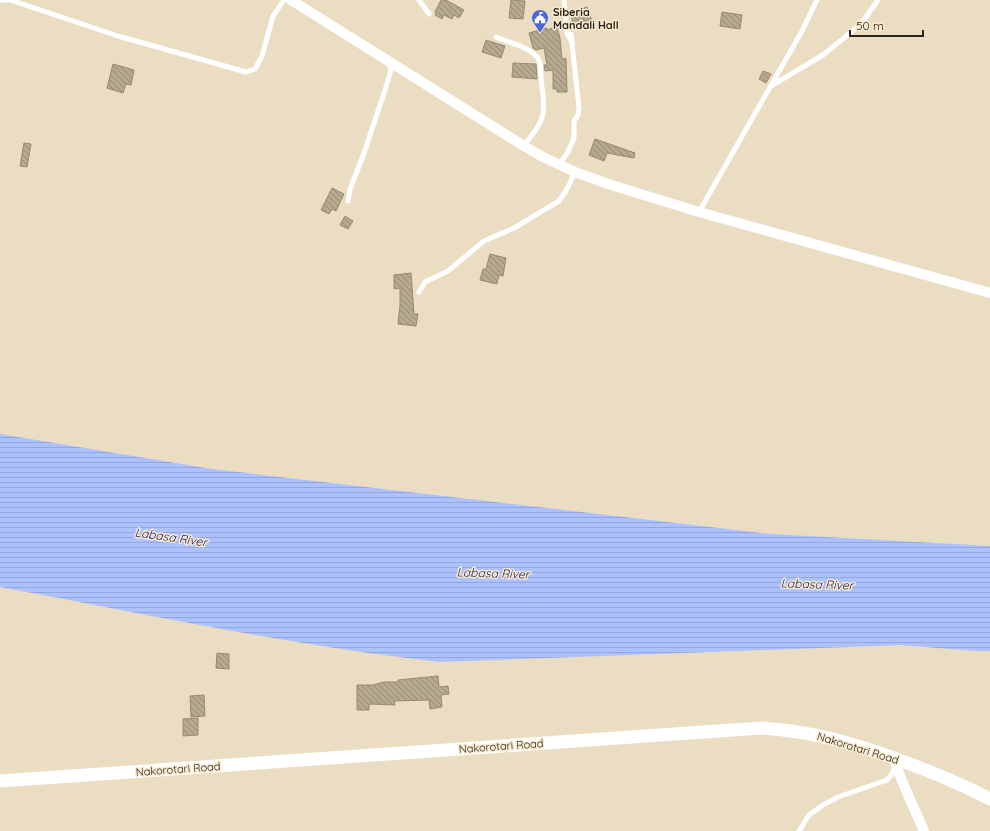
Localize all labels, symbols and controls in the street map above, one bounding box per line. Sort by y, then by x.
place label: Siberia Mandali Hall [553,5,619,32]
public building icon: Siberia Mandali Hall [530,8,550,33]
scale bar [850,12,923,38]
text: 50 m [856,18,884,33]
water label: Labasa River [134,525,209,550]
water label: Labasa River [456,564,531,582]
water label: Labasa River [780,575,855,593]
street label: Nakorotari Road [815,729,901,767]
street label: Nakorotari Road [458,736,544,756]
street label: Nakorotari Road [135,759,221,779]

